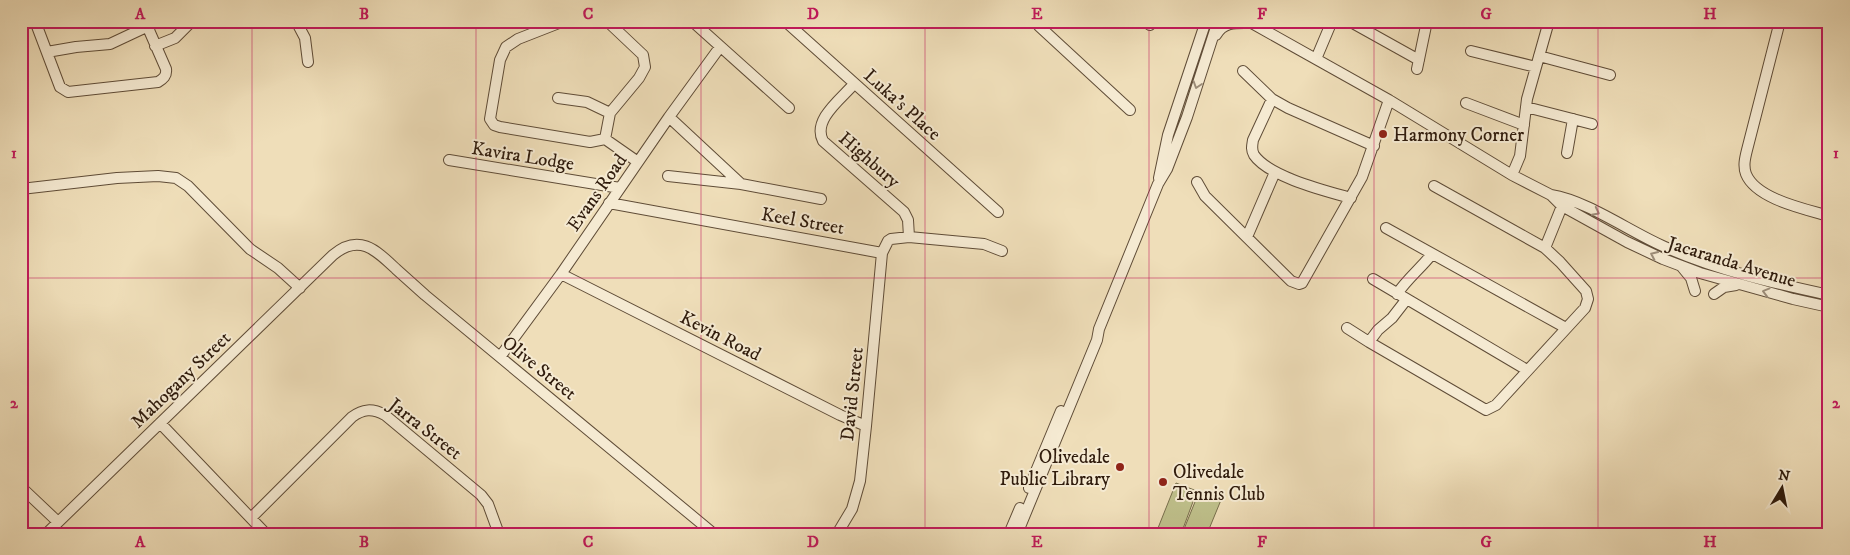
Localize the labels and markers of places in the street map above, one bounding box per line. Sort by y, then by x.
place label: Harmony Corner [1393,124,1524,147]
marker: Harmony Corner [1377,128,1389,140]
place label: Olivedale Public Library [999,446,1111,491]
marker: Olivedale Public Library [1114,461,1126,473]
place label: Olivedale Tennis Club [1173,461,1265,506]
marker: Olivedale Tennis Club [1157,476,1169,488]

